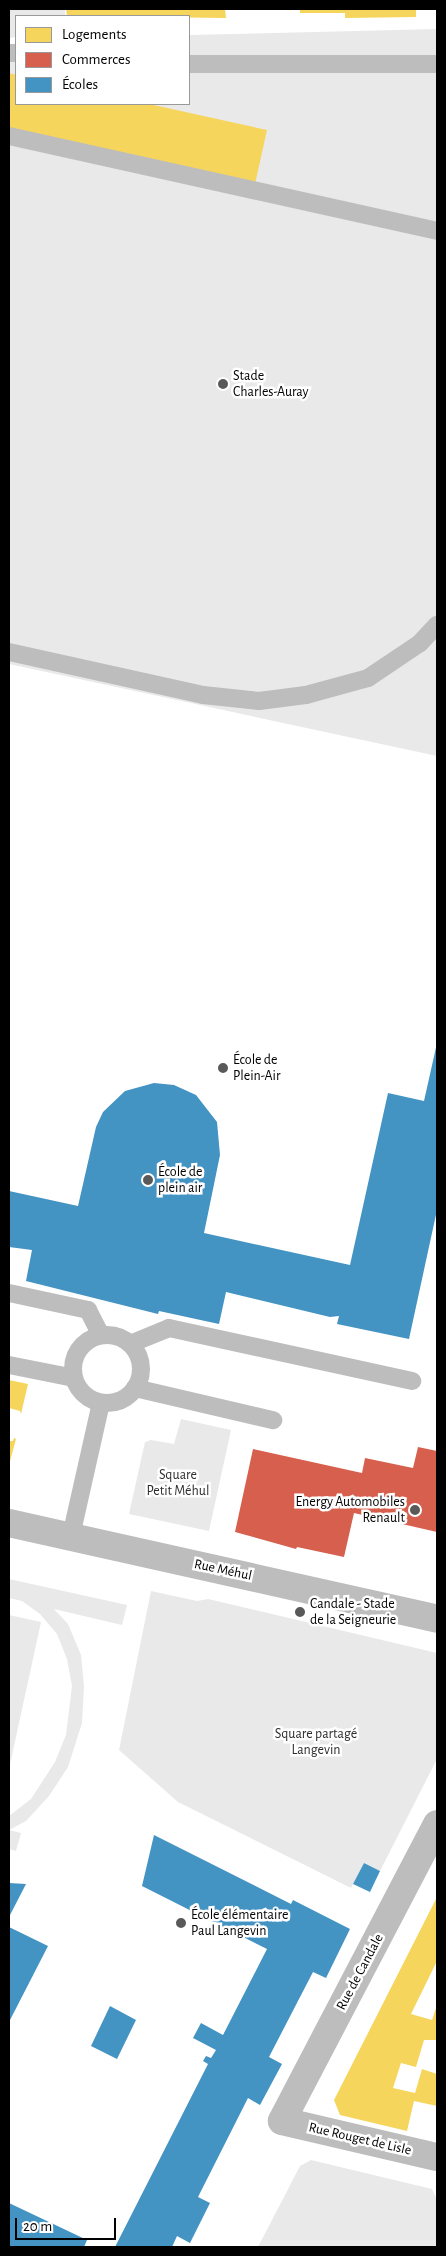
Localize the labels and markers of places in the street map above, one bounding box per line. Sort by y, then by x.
place label: Stade Charles-Auray [233,368,309,401]
marker: Stade Charles-Auray [217,378,229,390]
place label: École de Plein-Air [233,1052,280,1084]
marker: École de Plein-Air [217,1062,229,1074]
place label: École de plein air [158,1164,203,1196]
marker: École de plein air [142,1174,154,1186]
place label: Energy Automobiles Renault [295,1494,405,1526]
marker: Energy Automobiles Renault [409,1504,421,1516]
place label: Candale - Stade de la Seigneurie [310,1596,396,1628]
marker: Candale - Stade de la Seigneurie [294,1606,306,1618]
place label: École élémentaire Paul Langevin [191,1907,288,1940]
marker: École élémentaire Paul Langevin [175,1917,187,1929]

